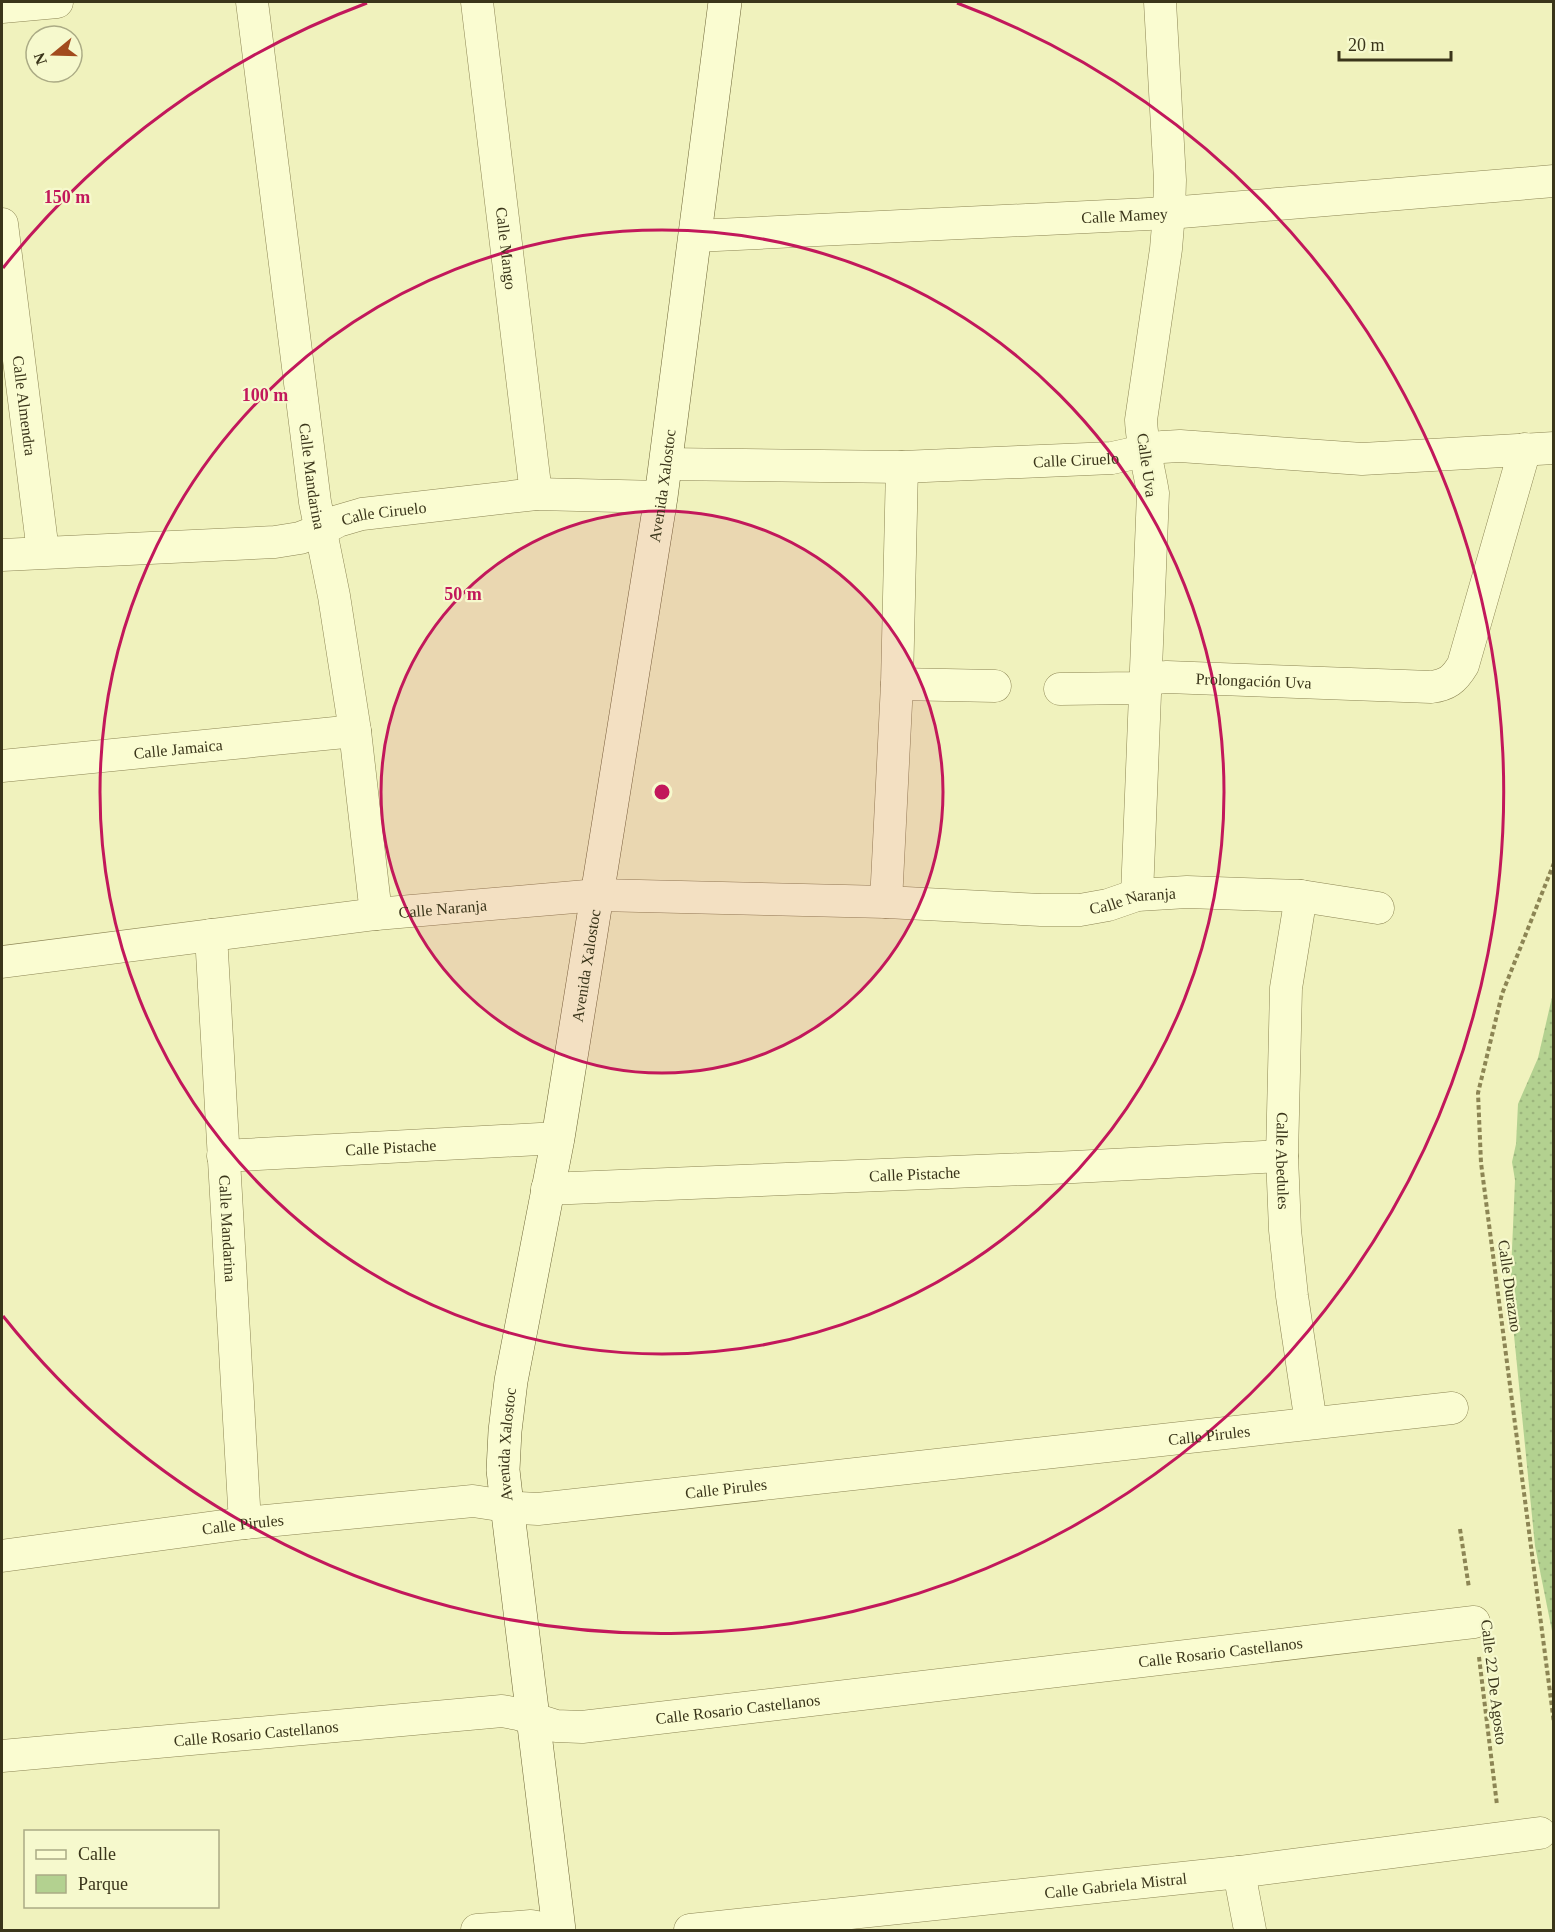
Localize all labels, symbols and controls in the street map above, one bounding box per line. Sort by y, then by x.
north arrow [24,24,84,84]
scale bar [1339,24,1452,62]
text: 20 m [1348,35,1385,55]
text: N [30,50,50,67]
text: 150 m [44,187,90,207]
street label: Calle Mamey [1081,205,1168,226]
street label: Calle Mango [493,206,520,291]
street label: Calle Almendra [10,354,39,457]
text: 100 m [242,385,288,405]
street label: Calle Mandarina [297,422,329,531]
street label: Avenida Xalostoc [645,428,678,543]
street label: Calle Uva [1134,432,1160,498]
street label: Calle Ciruelo [1033,448,1120,470]
street label: Calle Ciruelo [339,498,427,528]
text: 50 m [444,584,482,604]
street label: Prolongación Uva [1195,670,1312,691]
street label: Calle Jamaica [133,736,223,761]
centre of rings [652,782,672,802]
street label: Calle Naranja [1088,884,1176,917]
street label: Calle Naranja [398,896,487,921]
street label: Avenida Xalostoc [568,908,603,1023]
street label: Calle Abedules [1273,1112,1293,1210]
street label: Calle Pistache [345,1136,437,1158]
street label: Calle Pistache [869,1163,961,1184]
street label: Calle Mandarina [216,1175,240,1282]
street label: Calle Durazno [1495,1239,1525,1333]
street label: Avenida Xalostoc [494,1387,519,1502]
street label: Calle Pirules [1167,1422,1251,1448]
street label: Calle Pirules [684,1475,768,1501]
street label: Calle Pirules [201,1511,285,1537]
street label: Calle 22 De Agosto [1477,1619,1510,1746]
street label: Calle Rosario Castellanos [1137,1634,1304,1670]
street label: Calle Rosario Castellanos [655,1691,821,1727]
street label: Calle Rosario Castellanos [173,1717,339,1749]
legend [24,1830,219,1908]
text: Calle [78,1844,116,1864]
street label: Calle Gabriela Mistral [1044,1869,1188,1901]
text: Parque [78,1874,128,1894]

